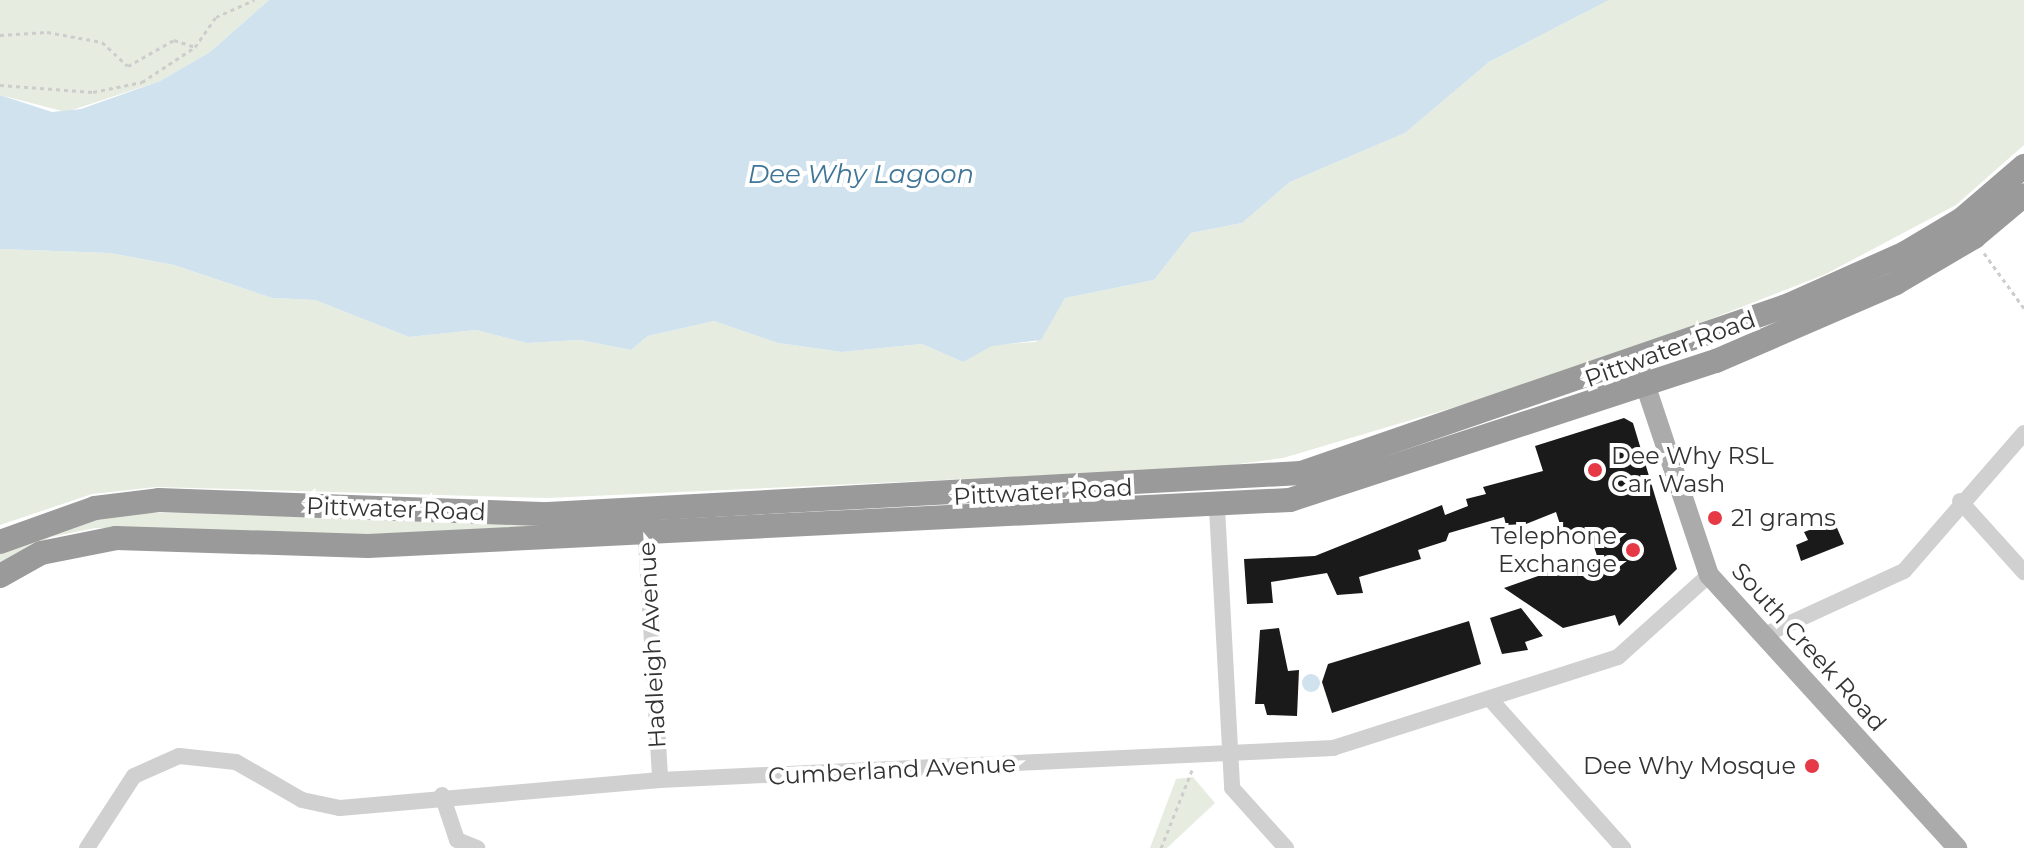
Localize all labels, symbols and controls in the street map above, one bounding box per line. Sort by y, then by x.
water label: Dee Why Lagoon [748,159,974,191]
street label: Pittwater Road [1581,305,1759,393]
place label: Dee Why RSL Car Wash [1611,442,1774,498]
marker: Dee Why RSL Car Wash [1586,461,1604,479]
street label: Pittwater Road [953,473,1133,511]
street label: Pittwater Road [306,491,486,527]
place label: 21 grams [1731,504,1836,532]
marker: 21 grams [1706,509,1724,527]
place label: Telephone Exchange [1491,522,1617,578]
street label: Hadleigh Avenue [632,541,672,749]
marker: Telephone Exchange [1624,541,1642,559]
street label: South Creek Road [1726,557,1892,737]
street label: Cumberland Avenue [767,749,1017,791]
place label: Dee Why Mosque [1583,752,1796,780]
marker: Dee Why Mosque [1803,757,1821,775]

